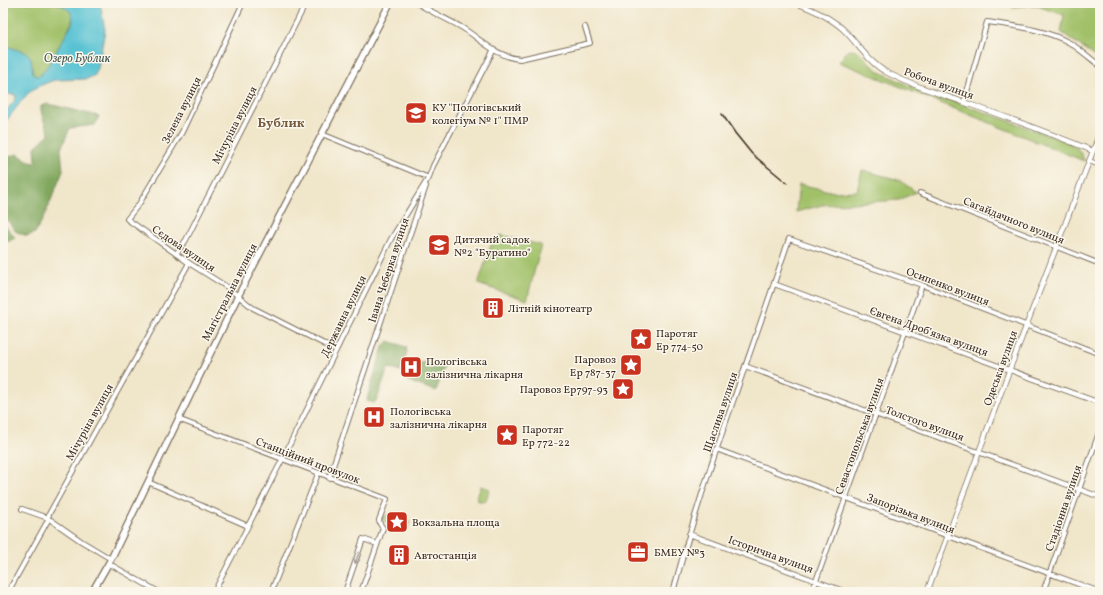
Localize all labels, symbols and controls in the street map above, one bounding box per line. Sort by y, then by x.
water label: Озеро Бублик [44,51,111,67]
street label: Робоча вулиця [901,65,976,104]
street label: Зелена вулиця [159,74,206,147]
street label: Мічуріна вулиця [209,84,262,167]
school or university icon: КУ "Пологівський колегіум № 1" ПМР [403,100,429,126]
place label: КУ "Пологівський колегіум № 1" ПМР [432,101,528,129]
district label: Бублик [257,115,305,133]
street label: Сагайдачного вулиця [960,194,1067,249]
street label: Івана Чеберка вулиця [365,216,414,325]
street label: Сєдова вулиця [148,222,218,276]
school or university icon: Дитячий садок №2 "Буратино" [426,232,452,258]
place label: Дитячий садок №2 "Буратино" [454,233,531,261]
street label: Магістральна вулиця [199,241,262,344]
street label: Осипенко вулиця [904,265,991,310]
street label: Державна вулиця [318,273,371,360]
building icon: Літній кінотеатр [480,295,506,321]
place label: Літній кінотеатр [508,302,592,317]
street label: Євгена Дроб’язка вулиця [867,304,990,361]
place icon: Паротяг Ер 774-50 [628,326,654,352]
place label: Паротяг Ер 774-50 [656,327,703,355]
street label: Одеська вулиця [981,328,1022,408]
place icon: Паровоз Ер 787-37 [618,352,644,378]
place label: Паровоз Ер 787-37 [570,353,616,381]
hospital icon: Пологівська залізнична лікарня [398,354,424,380]
place label: Пологівська залізнична лікарня [426,355,523,383]
street label: Щаслива вулиця [701,370,742,455]
place icon: Паровоз Ер797-93 [610,376,636,402]
street label: Севастопольська вулиця [832,376,889,497]
street label: Мічуріна вулиця [63,382,118,464]
place label: Паровоз Ер797-93 [520,383,608,398]
street label: Толстого вулиця [883,403,966,446]
hospital icon: Пологiвська залiзнична лiкарня [361,404,387,430]
place label: Пологiвська залiзнична лiкарня [390,405,487,433]
place icon: Паротяг Ер 772-22 [494,422,520,448]
place label: Паротяг Ер 772-22 [522,423,570,451]
street label: Станційний провулок [253,435,362,488]
street label: Стадіонна вулиця [1043,463,1086,554]
street label: Запорізька вулиця [864,491,957,538]
place icon: Вокзальна площа [384,509,410,535]
place label: Вокзальна площа [412,516,500,531]
street label: Історична вулиця [726,533,815,578]
office icon: БМЕУ №3 [625,539,651,565]
building icon: Автостанція [386,542,412,568]
place label: БМЕУ №3 [654,546,705,561]
place label: Автостанція [414,549,477,564]
one-way arrow [353,552,360,565]

